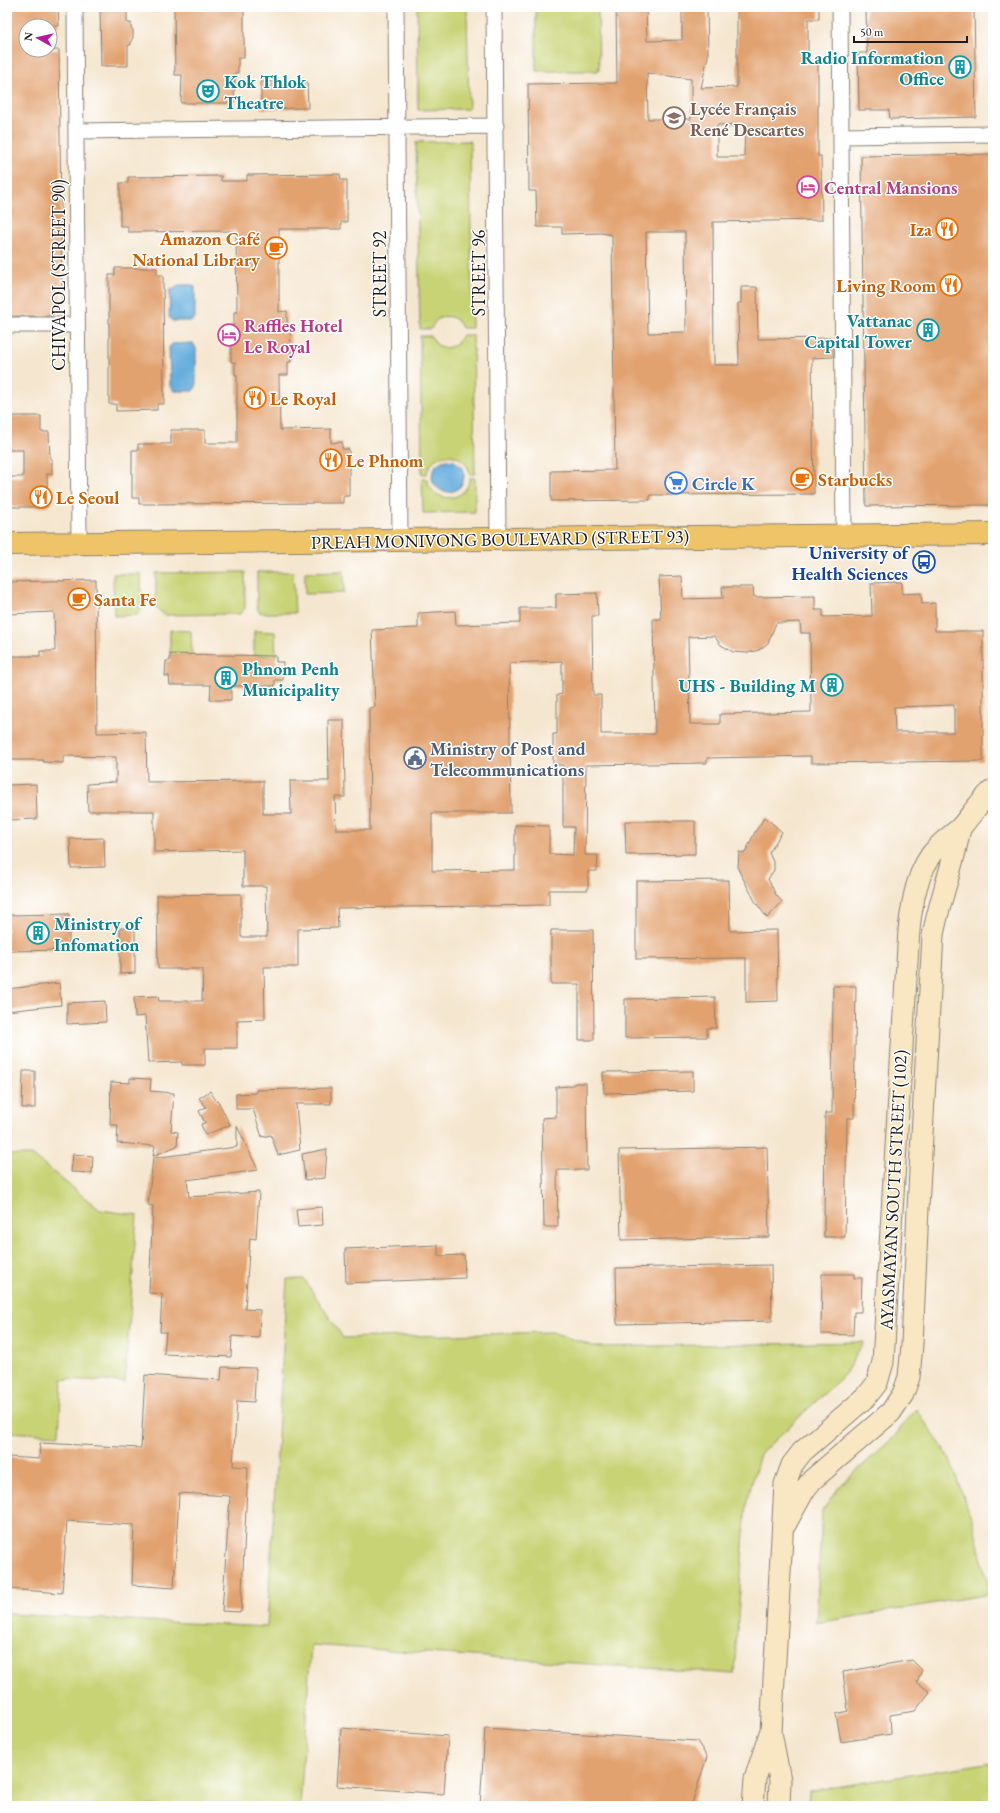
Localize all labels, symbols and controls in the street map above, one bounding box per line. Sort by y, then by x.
north arrow [18,18,58,58]
scale bar [854,18,967,44]
text: 50 m [860,24,884,40]
text: N [21,31,36,42]
place label: Radio Information Office [801,46,944,90]
building icon: Radio Information Office [947,54,973,80]
place label: Kok Thlok Theatre [224,70,307,114]
theatre icon: Kok Thlok Theatre [195,78,221,104]
place label: Lycée Français René Descartes [690,97,804,141]
school or university icon: Lycée Français René Descartes [661,105,687,131]
hotel icon: Central Mansions [795,174,821,200]
place label: Central Mansions [824,176,957,199]
street label: CHIVAPOL (STREET 90) [47,179,70,371]
restaurant icon: Iza [934,216,960,242]
place label: Iza [910,218,932,241]
place label: Amazon Café National Library [132,227,260,271]
street label: STREET 96 [467,229,490,316]
street label: STREET 92 [368,230,391,317]
cafe icon: Amazon Café National Library [263,235,289,261]
restaurant icon: Living Room [938,272,964,298]
place label: Living Room [836,274,936,297]
place label: Vattanac Capital Tower [805,309,913,353]
place label: Raffles Hotel Le Royal [244,314,343,358]
building icon: Vattanac Capital Tower [915,317,941,343]
hotel icon: Raffles Hotel Le Royal [216,322,242,348]
restaurant icon: Le Royal [242,385,268,411]
place label: Le Royal [270,387,336,410]
restaurant icon: Le Phnom [318,447,344,473]
place label: Le Phnom [346,449,424,472]
cafe icon: Starbucks [789,466,815,492]
place label: Starbucks [818,468,892,491]
supermarket icon: Circle K [663,470,689,496]
place label: Circle K [692,472,755,495]
restaurant icon: Le Seoul [28,484,54,510]
place label: Le Seoul [56,486,119,509]
street label: PREAH MONIVONG BOULEVARD (STREET 93) [311,524,689,554]
place label: University of Health Sciences [791,541,911,585]
bus stop icon: University of Health Sciences [911,549,937,575]
cafe icon: Santa Fe [66,586,92,612]
place label: Santa Fe [94,588,157,611]
place label: Phnom Penh Municipality [242,657,340,701]
building icon: Phnom Penh Municipality [213,665,239,691]
building icon: UHS - Building M [819,672,845,698]
place label: UHS - Building M [679,674,816,697]
place label: Ministry of Post and Telecommunications [430,737,586,781]
public building icon: Ministry of Post and Telecommunications [402,745,428,771]
place label: Ministry of Infomation [54,912,143,956]
building icon: Ministry of Infomation [25,920,51,946]
street label: AYASMAYAN SOUTH STREET (102) [874,1049,912,1332]

